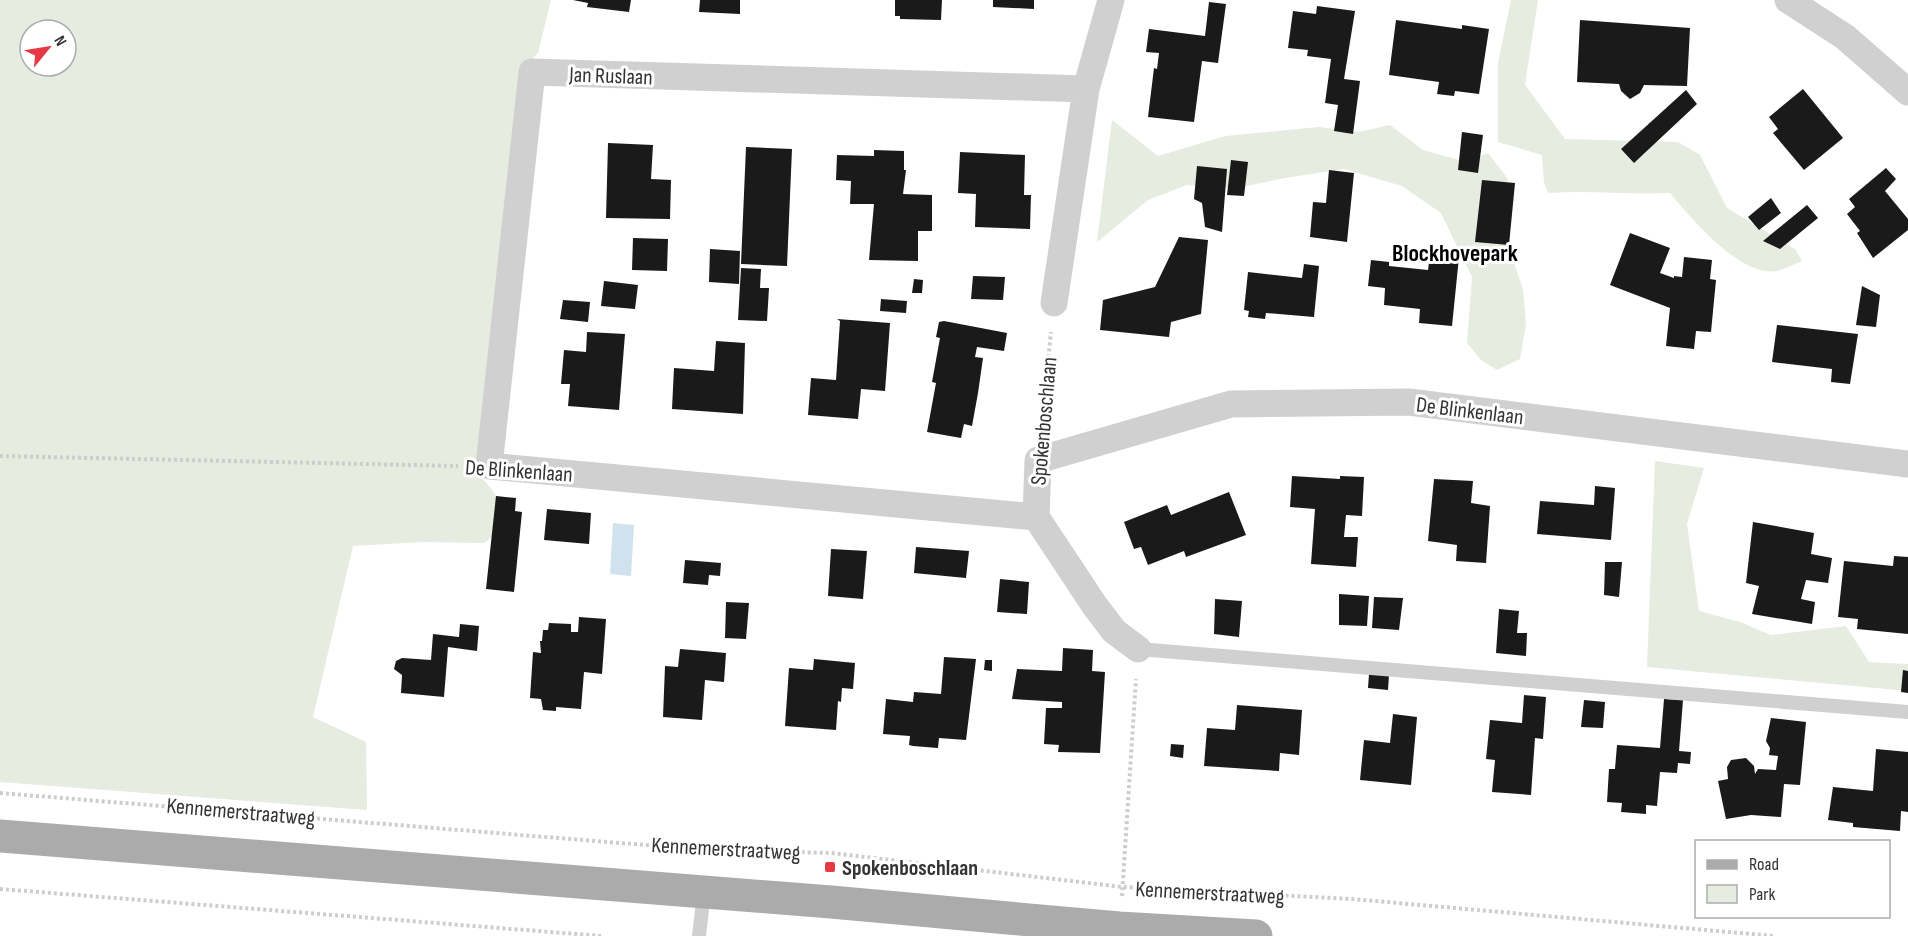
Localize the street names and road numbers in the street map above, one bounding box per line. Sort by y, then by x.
street label: Jan Ruslaan [568,62,653,91]
street label: Spokenboschlaan [1025,356,1064,486]
street label: De Blinkenlaan [1415,392,1525,431]
street label: De Blinkenlaan [464,454,574,489]
street label: Kennemerstraatweg [165,793,317,832]
street label: Kennemerstraatweg [651,832,801,867]
street label: Kennemerstraatweg [1135,876,1285,911]

